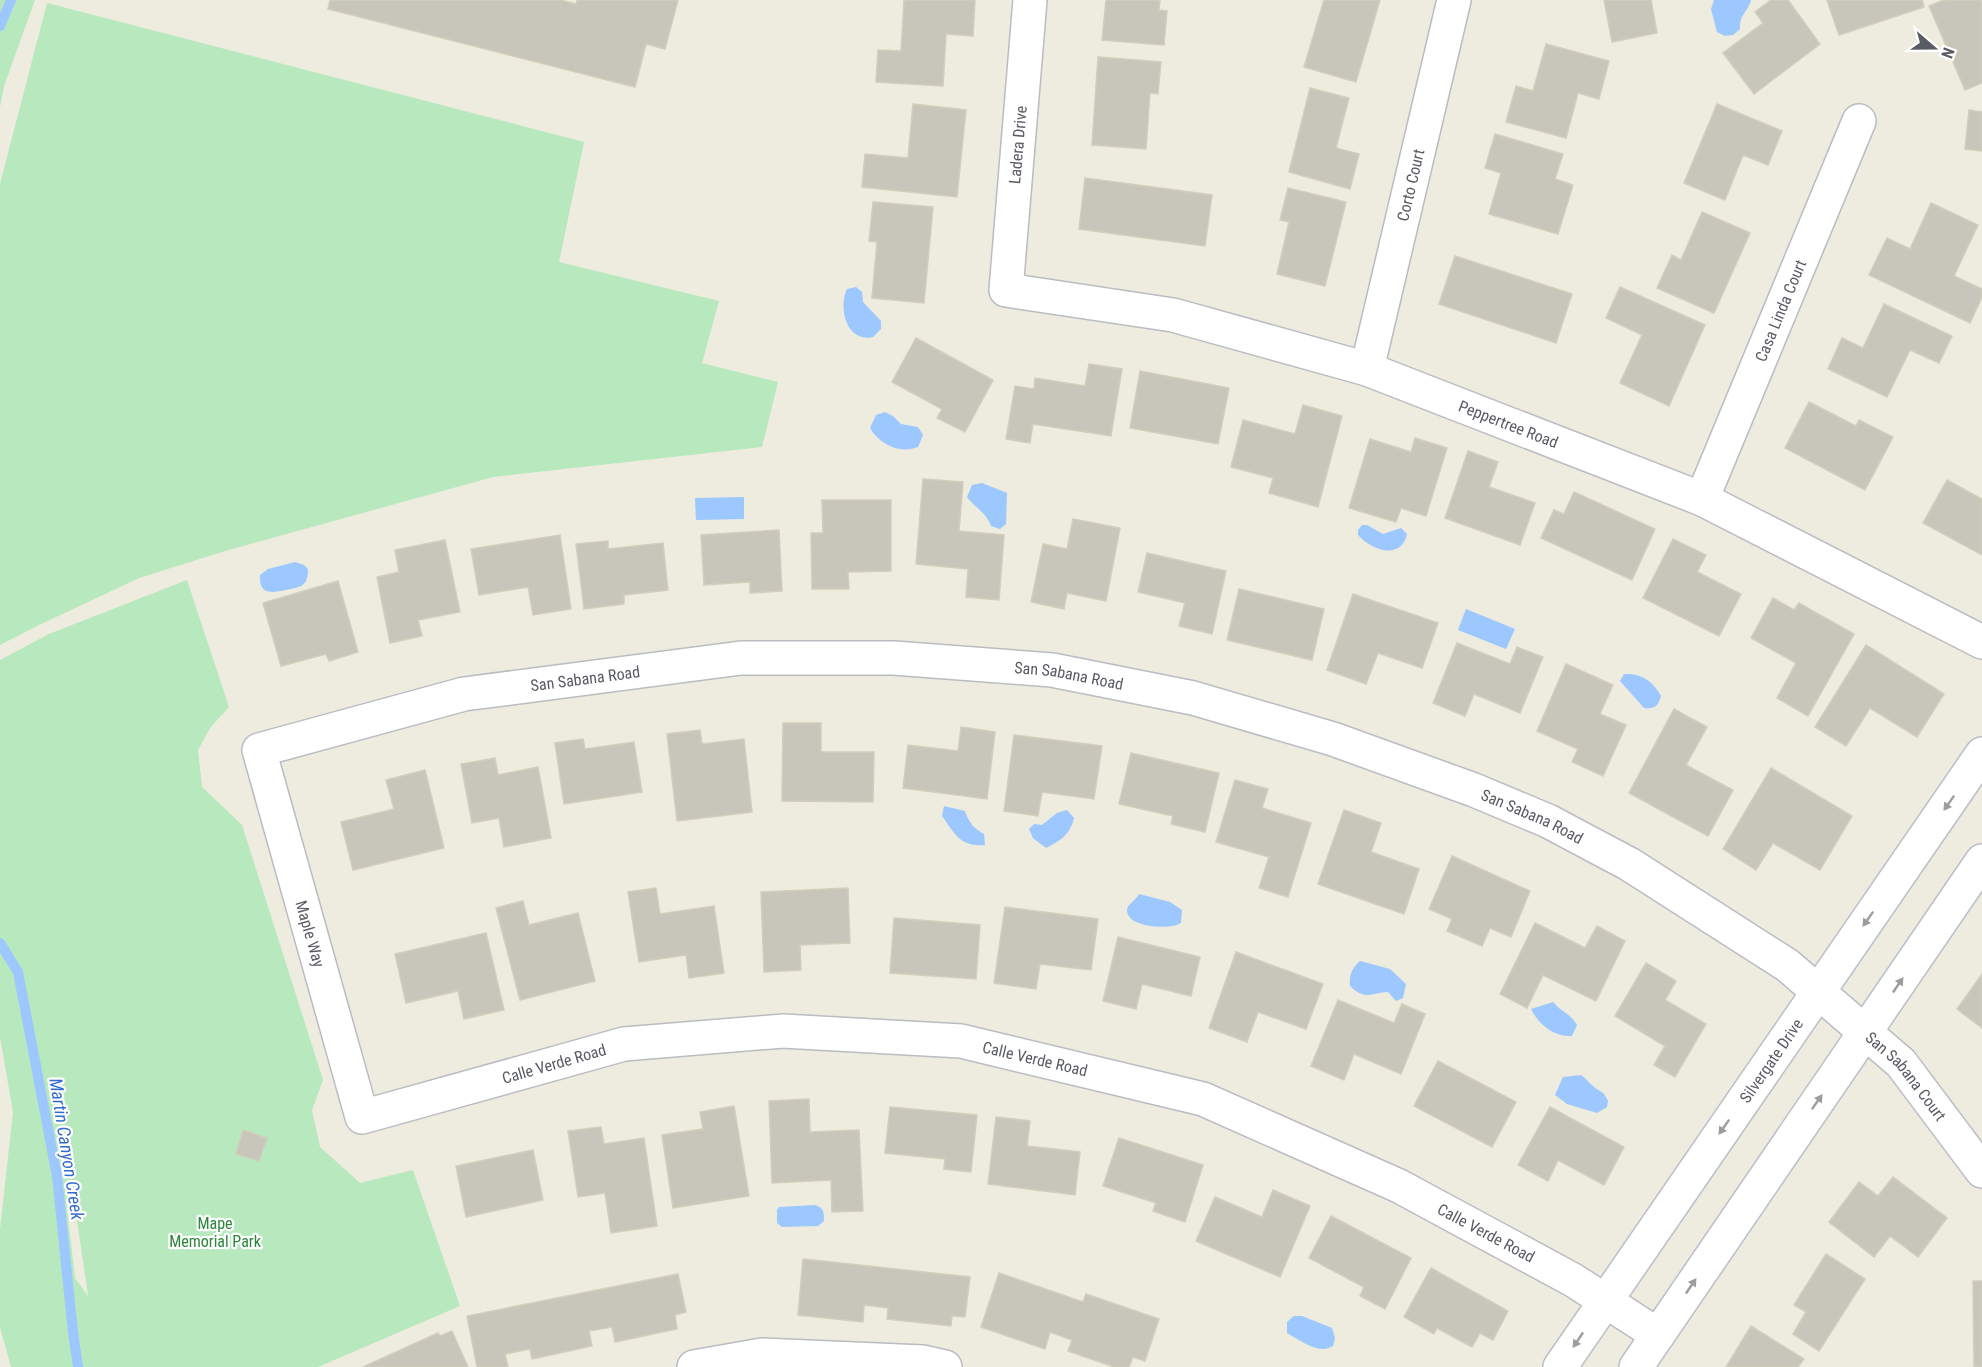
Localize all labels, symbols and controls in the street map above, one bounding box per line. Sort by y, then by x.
north arrow [1904,18,1964,78]
text: N [1937,45,1958,61]
street label: Ladera Drive [1005,105,1031,185]
street label: Corto Court [1393,147,1428,223]
street label: Casa Linda Court [1751,257,1810,364]
street label: Peppertree Road [1456,396,1561,452]
street label: San Sabana Road [1014,658,1125,693]
street label: San Sabana Road [529,662,641,695]
street label: San Sabana Road [1478,785,1587,848]
one-way arrow [1943,794,1955,810]
street label: Maple Way [291,898,329,970]
one-way arrow [1862,911,1874,927]
one-way arrow [1892,977,1904,993]
street label: Silvergate Drive [1735,1015,1807,1106]
street label: San Sabana Court [1862,1028,1950,1125]
street label: Calle Verde Road [981,1038,1089,1080]
street label: Calle Verde Road [500,1040,608,1088]
water label: Martin Canyon Creek [45,1076,89,1223]
one-way arrow [1811,1095,1823,1111]
one-way arrow [1718,1119,1730,1135]
street label: Calle Verde Road [1434,1199,1538,1267]
park label: Mape Memorial Park [169,1214,262,1251]
one-way arrow [1685,1279,1697,1295]
one-way arrow [1573,1332,1584,1348]

